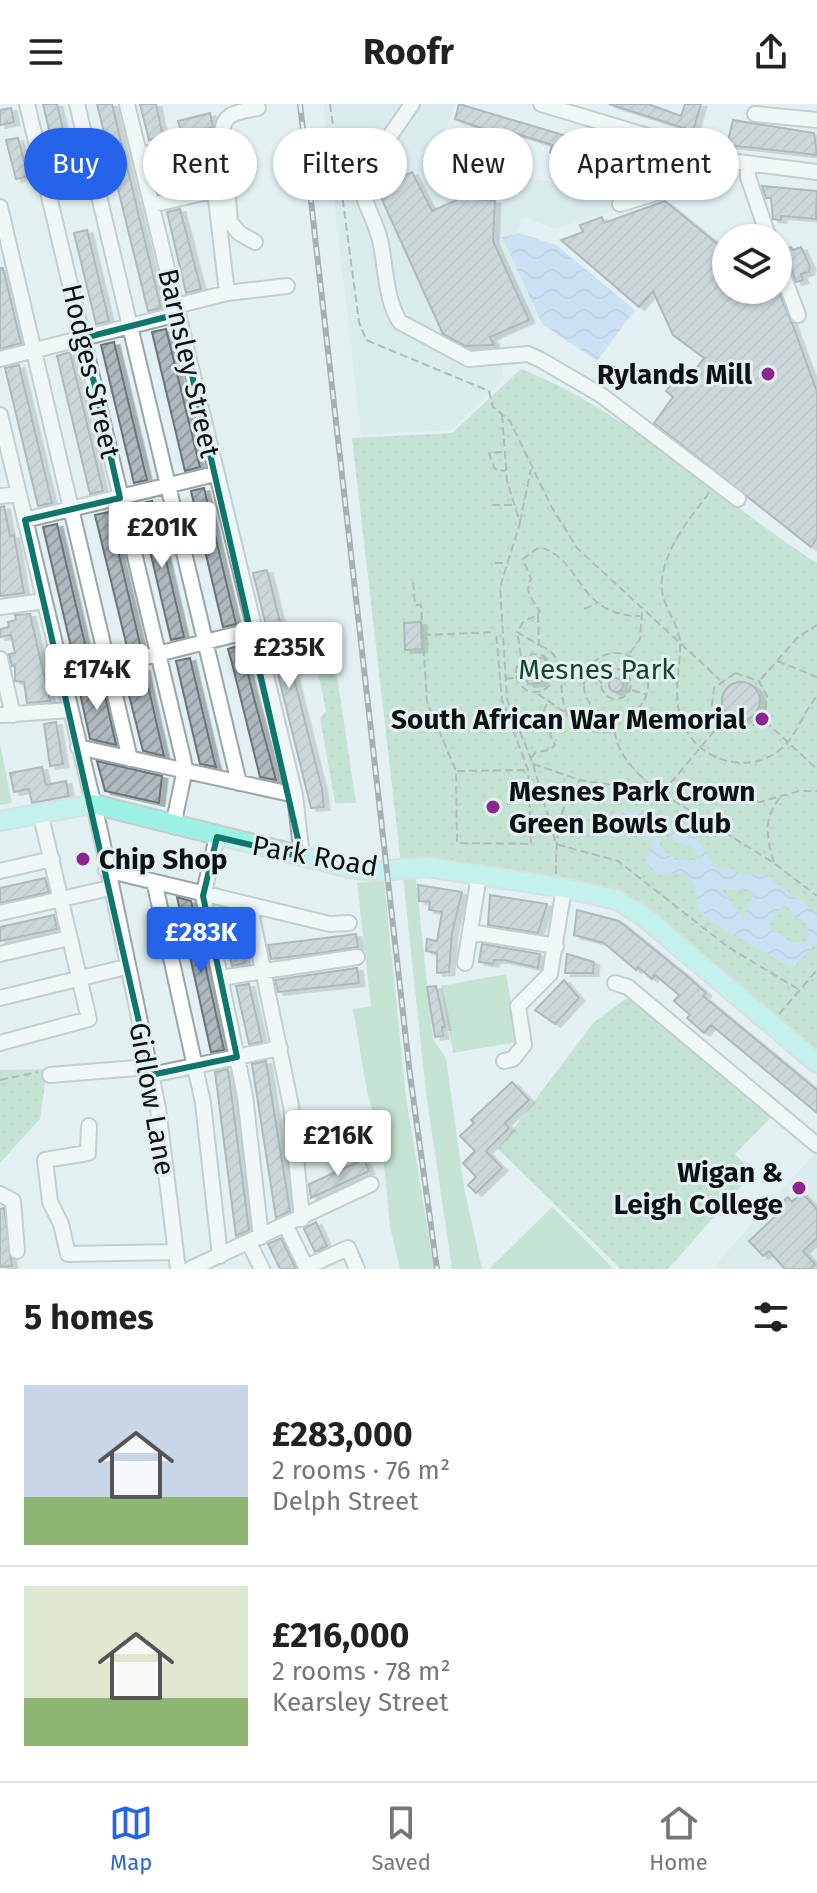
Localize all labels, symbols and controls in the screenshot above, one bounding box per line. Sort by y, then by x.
icon: menu [24,30,68,74]
text: Roofr [363,30,454,74]
icon: share [749,30,793,74]
chip: Buy [24,128,127,200]
chip: Rent [143,128,257,200]
chip: Filters [273,128,407,200]
chip: New [423,128,533,200]
chip: Apartment [549,128,739,200]
map controls [712,224,792,304]
button: layers [712,224,792,304]
street label: Barnsley Street [151,265,227,462]
street label: Hodges Street [55,281,127,462]
place label: Rylands Mill [597,358,753,391]
marker: Rylands Mill [759,365,777,383]
pin: £201K [106,502,218,570]
text: £201K [127,512,197,543]
pin: £235K [233,622,345,690]
text: £235K [253,632,325,663]
pin: £174K [41,644,153,712]
park label: Mesnes Park [518,653,676,686]
text: £174K [63,654,131,685]
place label: South African War Memorial [391,703,747,736]
marker: South African War Memorial [753,710,771,728]
place label: Mesnes Park Crown Green Bowls Club [509,775,755,840]
marker: Mesnes Park Crown Green Bowls Club [484,798,502,816]
street label: Park Road [250,829,380,883]
place label: Chip Shop [99,843,227,876]
marker: Chip Shop [74,850,92,868]
pin: £283K [145,907,257,975]
text: £283K [165,917,237,948]
street label: Gidlow Lane [122,1020,182,1178]
pin: £216K [282,1110,394,1178]
text: £216K [303,1120,373,1151]
place label: Wigan & Leigh College [614,1156,783,1221]
marker: Wigan & Leigh College [790,1179,808,1197]
icon: filters [749,1295,793,1339]
text: 5 homes [24,1297,154,1338]
text: £283,000 [272,1414,413,1455]
icon: home [88,1417,184,1513]
text: 2 rooms · 76 m² [272,1455,450,1486]
text: Delph Street [272,1486,419,1517]
text: £216,000 [272,1615,409,1656]
icon: home [88,1618,184,1714]
text: 2 rooms · 78 m² [272,1656,451,1687]
text: Kearsley Street [272,1687,449,1718]
tab: Map [109,1801,153,1876]
tab: Saved [371,1801,431,1876]
tab: Home [649,1801,708,1876]

